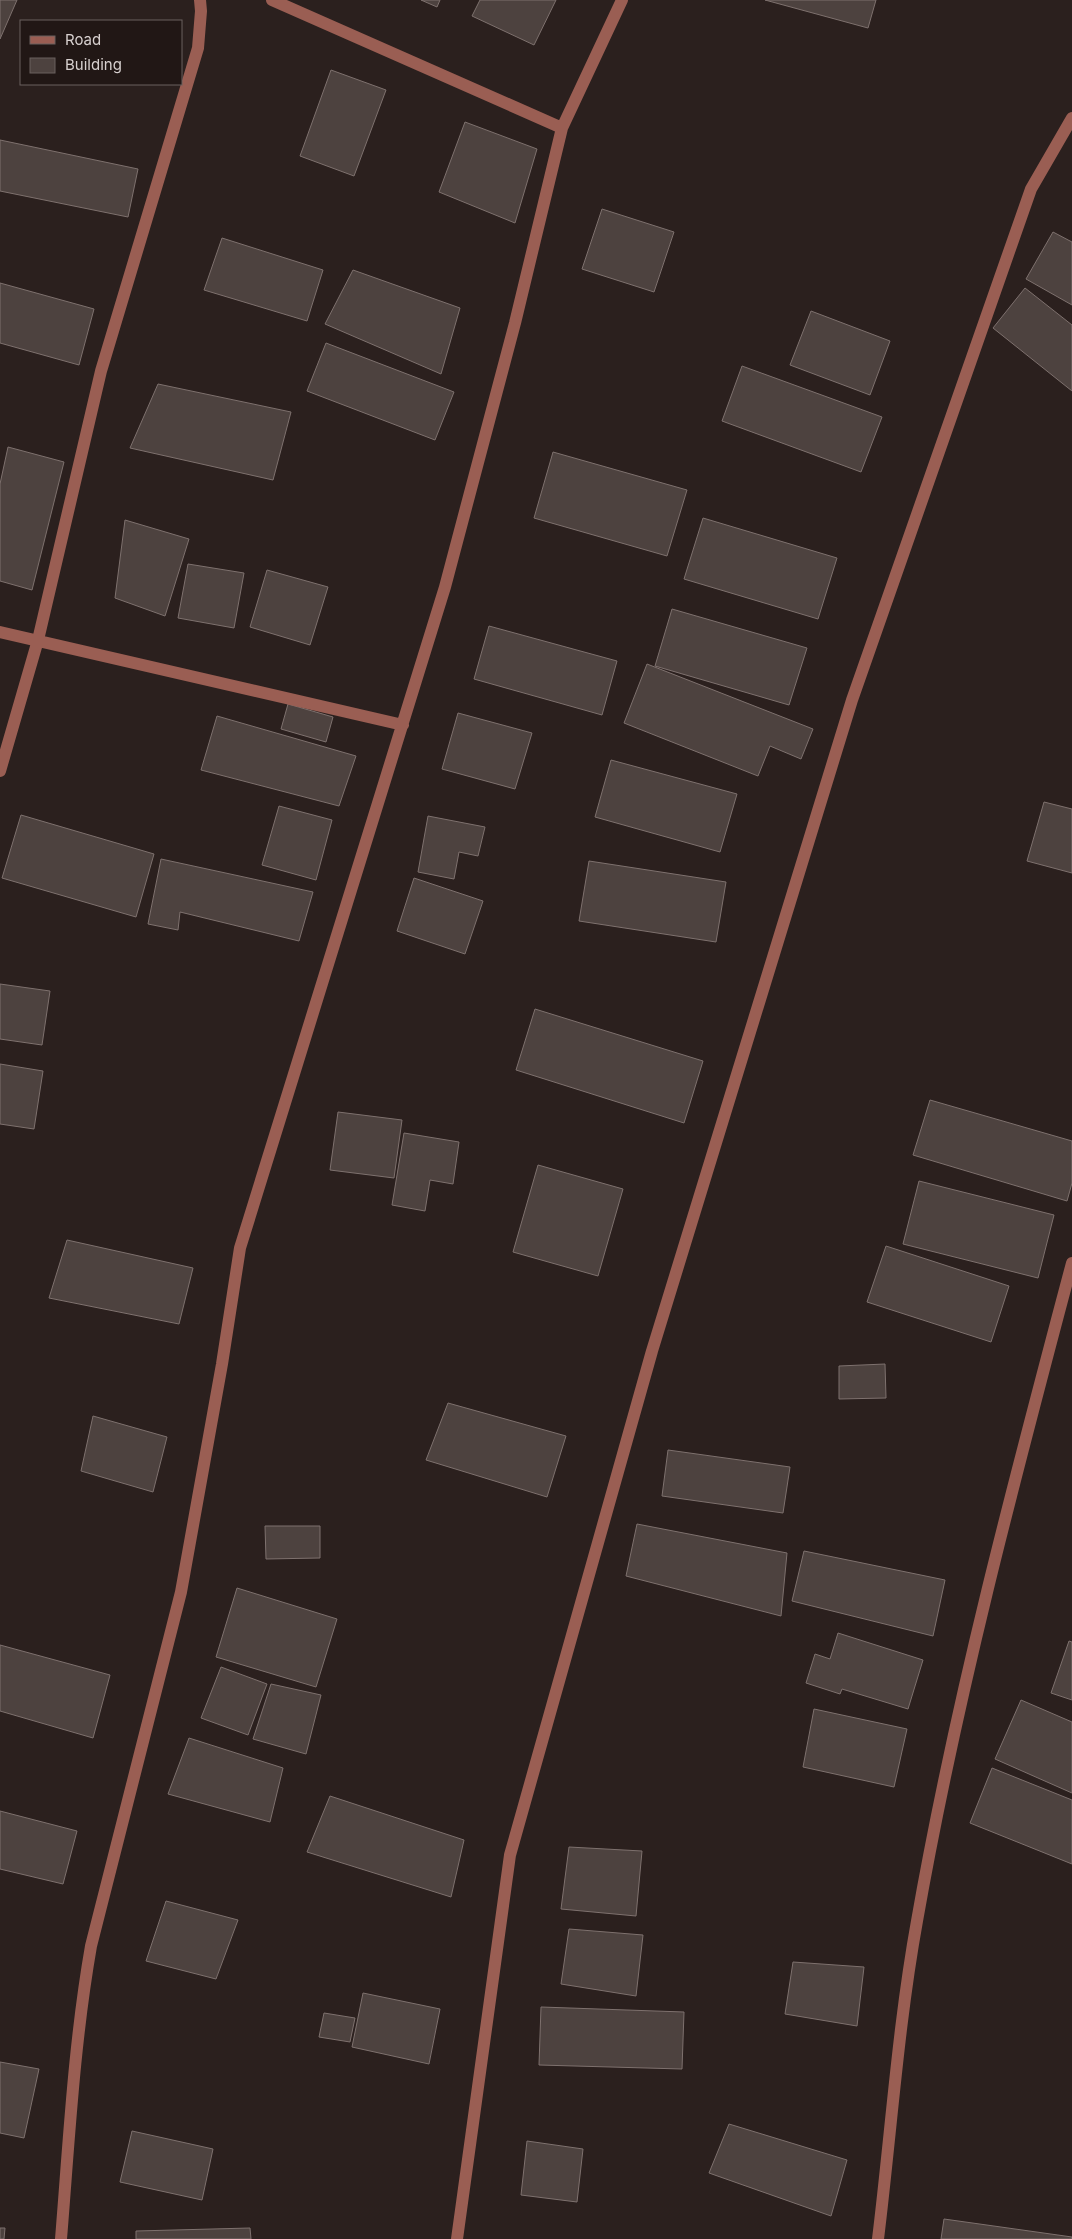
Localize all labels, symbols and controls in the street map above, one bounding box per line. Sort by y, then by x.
legend [20,20,182,85]
text: Road [65,30,101,49]
text: Building [65,55,122,74]

